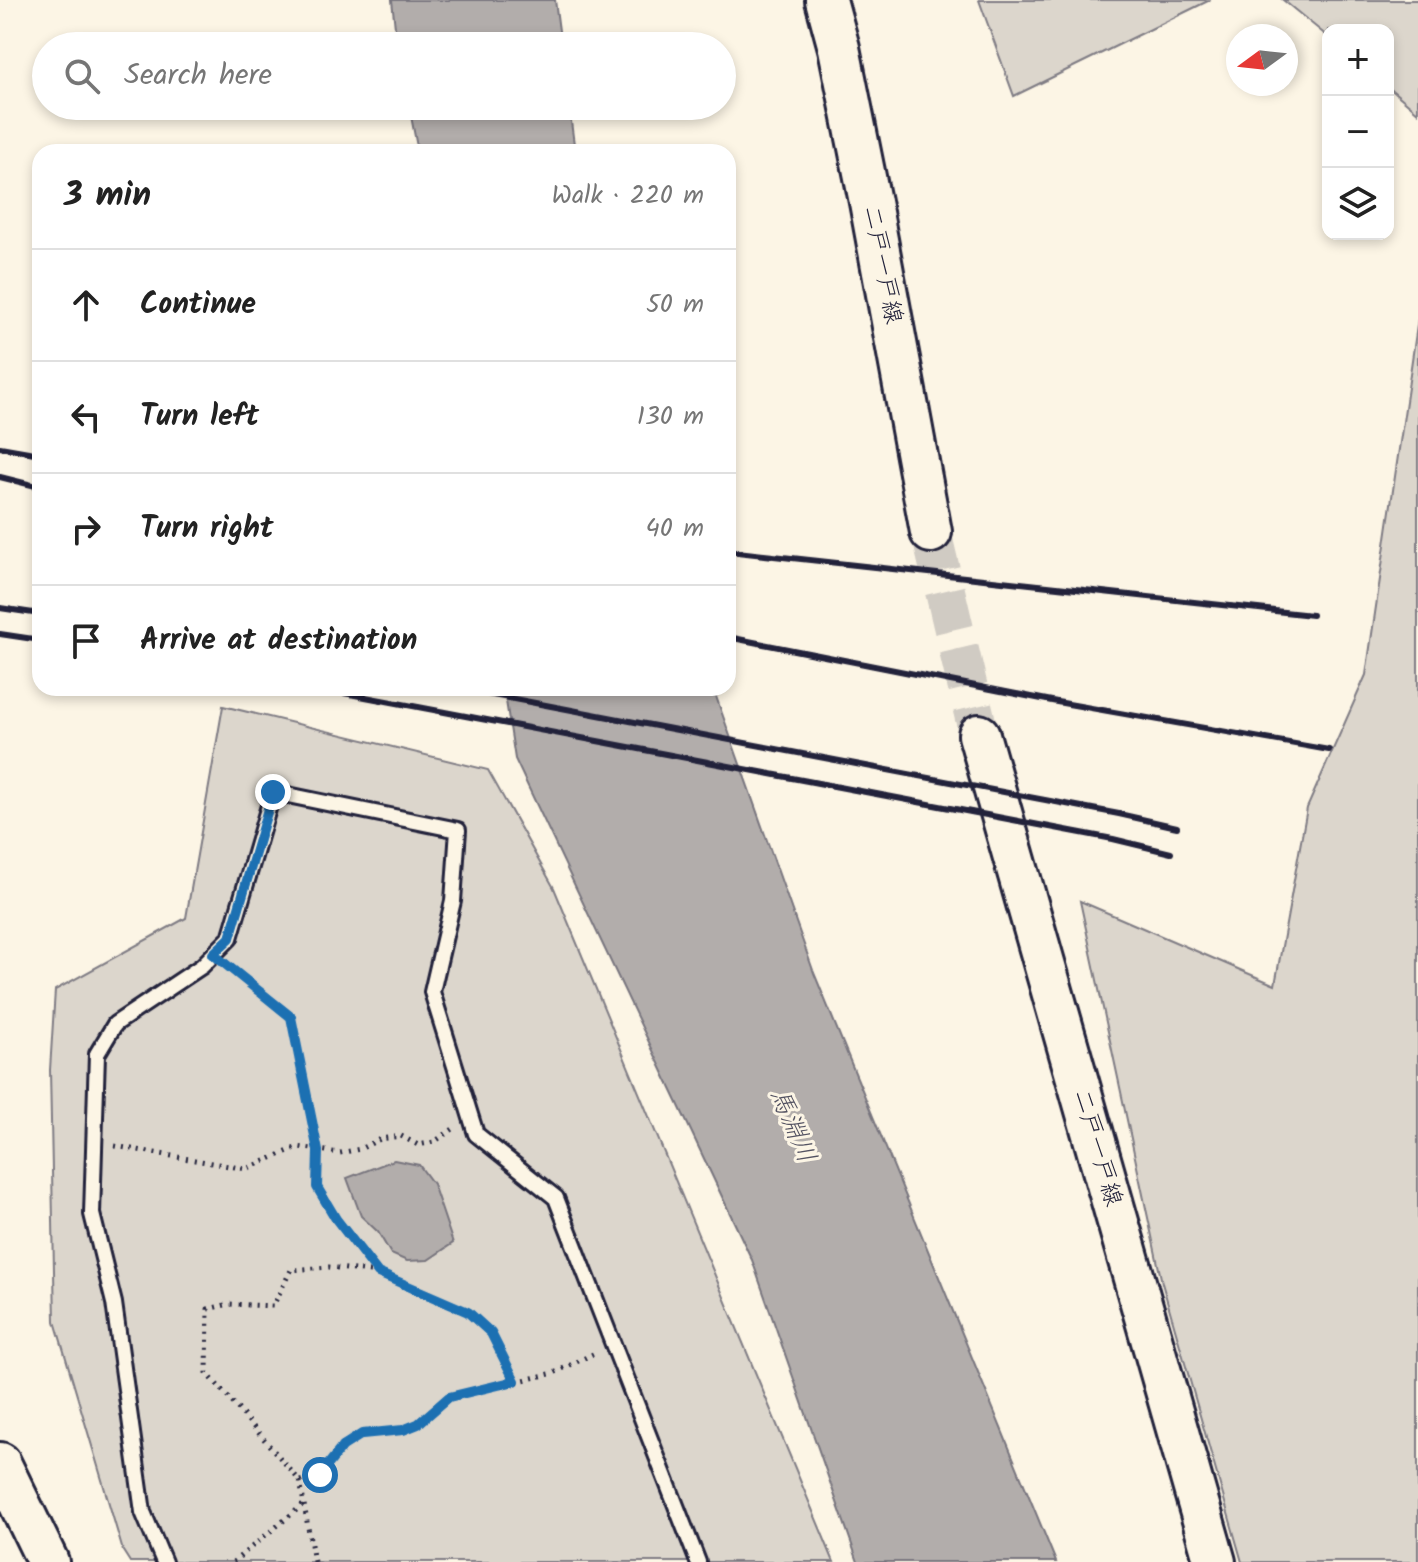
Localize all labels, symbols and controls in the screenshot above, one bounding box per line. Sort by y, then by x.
north arrow [1226,24,1298,96]
map controls [1322,24,1394,240]
button: + [1322,24,1394,96]
search box [32,32,736,120]
text: Search here [124,52,272,100]
icon: search [60,54,104,98]
button: − [1322,96,1394,168]
button: layers [1322,168,1394,240]
text: 3 min [64,169,151,223]
text: Walk · 220 m [552,175,704,217]
street label: 二戸一戸線 [851,202,913,328]
text: Continue [140,281,256,329]
icon: ahead [64,283,108,327]
text: 50 m [646,284,704,326]
text: Turn left [140,393,259,441]
icon: left [64,395,108,439]
text: 130 m [637,396,704,438]
text: Turn right [140,505,273,553]
icon: right [64,507,108,551]
text: 40 m [646,508,704,550]
text: Arrive at destination [140,617,417,665]
icon: arrive [64,619,108,663]
route end [255,774,291,810]
water label: 馬淵川 [757,1082,827,1170]
street label: 二戸一戸線 [1062,1085,1132,1211]
route start [302,1457,338,1493]

